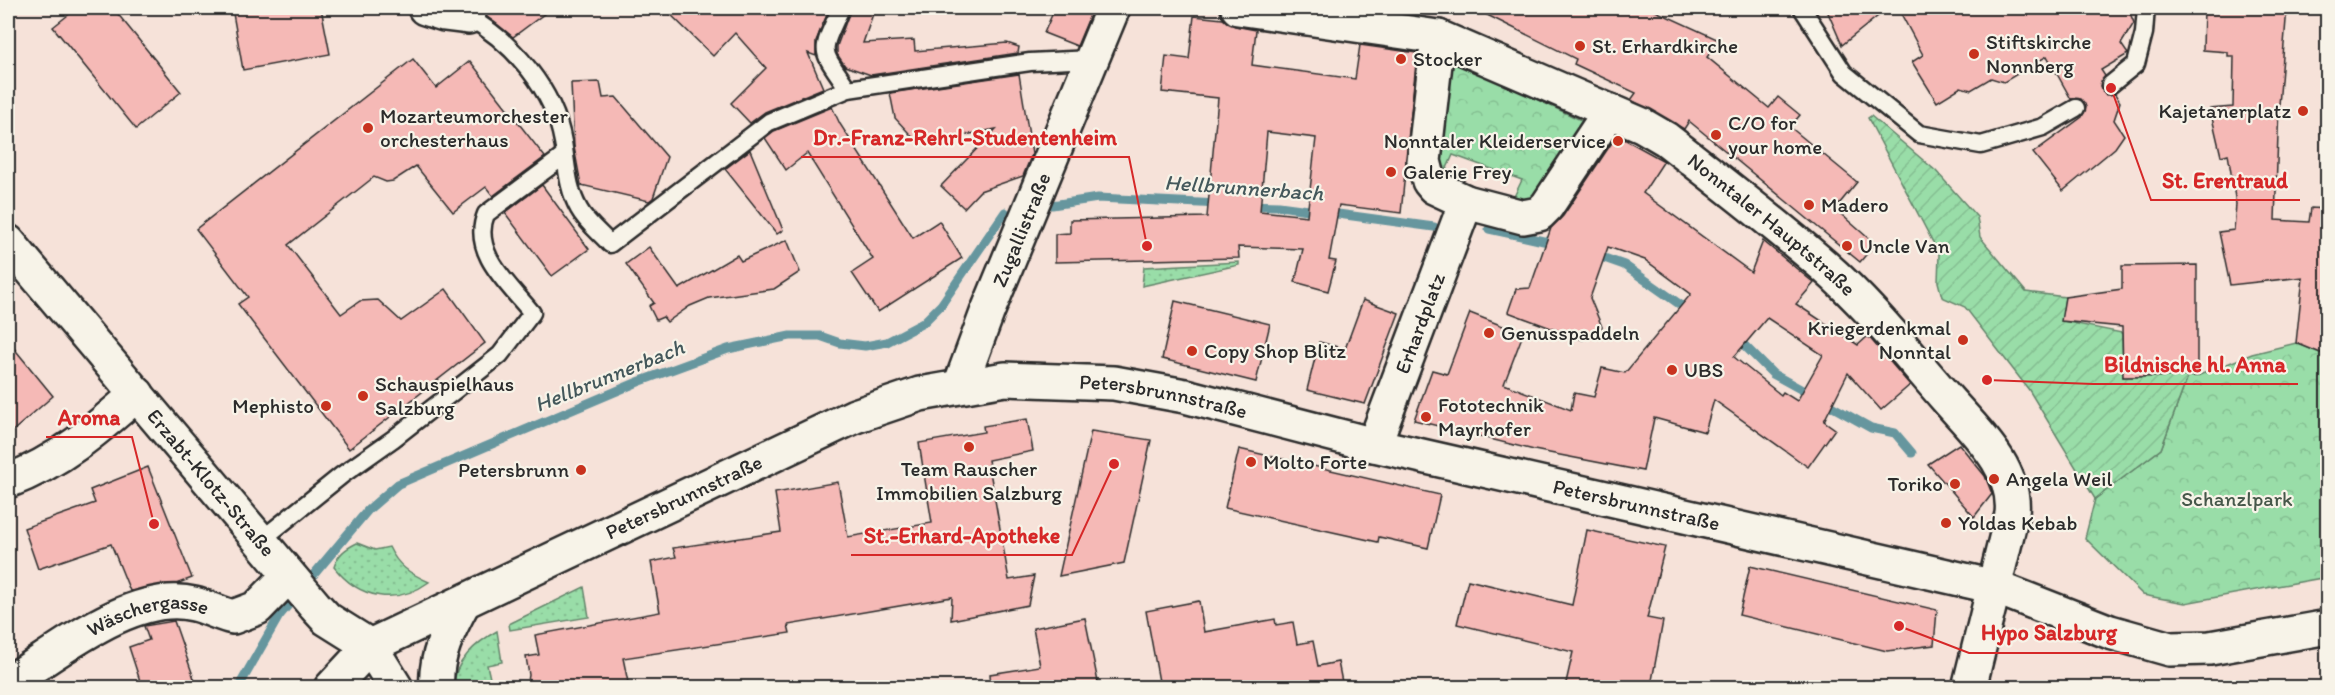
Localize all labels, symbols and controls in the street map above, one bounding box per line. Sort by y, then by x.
place label: Stiftskirche Nonnberg [1986,29,2091,78]
place label: St. Erhardkirche [1592,33,1738,58]
marker: St. Erhardkirche [1573,39,1587,53]
place label: Stocker [1413,46,1483,71]
marker: Stiftskirche Nonnberg [1967,47,1981,61]
marker: Stocker [1394,52,1408,66]
place label: Kajetanerplatz [2158,98,2291,123]
place label: Mozarteumorchester orchesterhaus [380,103,568,152]
marker: Kajetanerplatz [2296,104,2310,118]
place label: C/O for your home [1728,110,1822,159]
callout: Dr.-Franz-Rehrl-Studentenheim [801,117,1129,157]
marker: Mozarteumorchester orchesterhaus [361,121,375,135]
text: Dr.-Franz-Rehrl-Studentenheim [813,124,1117,151]
place label: Nonntaler Kleiderservice [1384,128,1606,153]
marker: C/O for your home [1709,128,1723,142]
marker: Nonntaler Kleiderservice [1611,134,1625,148]
street label: Nonntaler Hauptstraße [1683,148,1861,301]
place label: Galerie Frey [1403,159,1511,184]
callout: St. Erentraud [2151,160,2300,200]
marker: Galerie Frey [1384,165,1398,179]
text: St. Erentraud [2162,167,2289,194]
water label: Hellbrunnerbach [1164,168,1324,207]
street label: Zugallistraße [986,169,1056,290]
place label: Madero [1821,192,1889,217]
marker: Madero [1802,198,1816,212]
place label: Uncle Van [1859,233,1950,258]
marker: Uncle Van [1840,239,1854,253]
street label: Erhardplatz [1389,269,1450,377]
place label: Kriegerdenkmal Nonntal [1808,315,1951,364]
place label: Genusspaddeln [1501,320,1639,345]
marker: Genusspaddeln [1482,326,1496,340]
water label: Hellbrunnerbach [530,333,688,418]
marker: Kriegerdenkmal Nonntal [1956,333,1970,347]
place label: Copy Shop Blitz [1204,338,1346,363]
marker: Copy Shop Blitz [1185,344,1199,358]
callout: Bildnische hl. Anna [2093,344,2298,384]
text: Bildnische hl. Anna [2104,351,2286,378]
place label: UBS [1684,357,1723,382]
marker: UBS [1665,363,1679,377]
street label: Petersbrunnstraße [1079,369,1250,424]
place label: Schauspielhaus Salzburg [375,371,514,420]
marker: Schauspielhaus Salzburg [356,389,370,403]
place label: Fototechnik Mayrhofer [1438,392,1544,441]
place label: Mephisto [232,393,314,418]
callout: Aroma [46,397,132,437]
marker: Mephisto [319,399,333,413]
street label: Erzabt-Klotz-Straße [142,403,281,561]
text: Aroma [57,404,120,431]
marker: Fototechnik Mayrhofer [1419,410,1433,424]
marker: Team Rauscher Immobilien Salzburg [962,440,976,454]
street label: Petersbrunnstraße [601,449,766,545]
place label: Molto Forte [1263,449,1367,474]
marker: Molto Forte [1244,455,1258,469]
place label: Team Rauscher Immobilien Salzburg [876,456,1062,505]
place label: Petersbrunn [458,457,569,482]
marker: Petersbrunn [574,463,588,477]
place label: Angela Weil [2006,466,2112,491]
place label: Toriko [1887,471,1943,496]
marker: Angela Weil [1987,472,2001,486]
street label: Petersbrunnstraße [1551,473,1722,536]
marker: Toriko [1948,477,1962,491]
park label: Schanzlpark [2181,486,2293,511]
place label: Yoldas Kebab [1958,510,2077,535]
callout: St.-Erhard-Apotheke [851,515,1072,555]
marker: Yoldas Kebab [1939,516,1953,530]
text: St.-Erhard-Apotheke [864,522,1060,549]
street label: Wäschergasse [82,589,213,642]
callout: Hypo Salzburg [1969,613,2129,653]
text: Hypo Salzburg [1981,619,2118,646]

